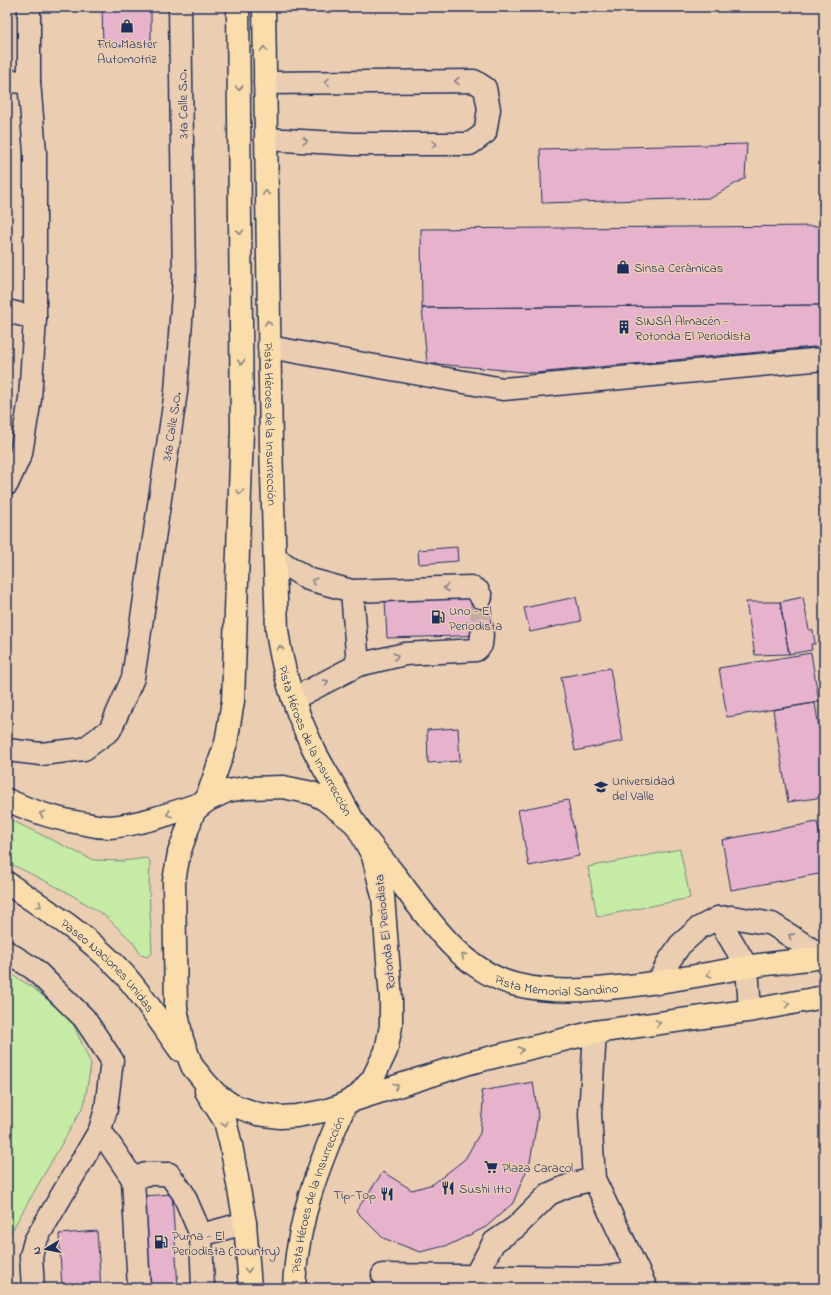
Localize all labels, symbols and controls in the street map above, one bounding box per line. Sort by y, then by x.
shop icon: Frio Master Automotriz [119,18,135,34]
place label: Frio Master Automotriz [96,35,158,69]
one-way arrow [260,46,268,52]
street label: 31a Calle S.O. [173,69,194,139]
one-way arrow [454,77,460,85]
one-way arrow [324,78,330,86]
one-way arrow [234,85,243,91]
one-way arrow [301,137,308,146]
one-way arrow [431,140,437,148]
one-way arrow [262,190,271,196]
one-way arrow [236,229,244,235]
shop icon: Sinsa Cerámicas [615,259,631,275]
place label: Sinsa Cerámicas [634,259,724,278]
place label: SINSA Almacén - Rotonda El Periodista [635,312,751,346]
building icon: SINSA Almacén - Rotonda El Periodista [616,319,632,335]
one-way arrow [264,320,273,326]
street label: Pista Héroes de la Insurrección [258,342,281,506]
one-way arrow [237,359,245,365]
street label: 31a Calle S.O. [158,390,187,462]
one-way arrow [236,489,244,495]
one-way arrow [311,577,318,586]
one-way arrow [443,584,449,592]
place label: Uno - El Periodista [449,602,502,636]
fuel station icon: Uno - El Periodista [430,609,446,625]
one-way arrow [276,645,285,651]
one-way arrow [392,652,399,661]
street label: Pista Héroes de la Insurrección [273,664,357,820]
one-way arrow [321,680,329,687]
place label: Universidad del Valle [612,772,676,806]
school or university icon: Universidad del Valle [593,779,609,795]
one-way arrow [166,809,173,818]
one-way arrow [39,810,46,819]
street label: Rotonda El Periodista [370,873,401,990]
one-way arrow [35,900,42,908]
street label: Paseo Naciones Unidas [56,915,159,1017]
one-way arrow [788,933,795,940]
one-way arrow [462,954,469,961]
street label: Pista Memorial Sandino [491,970,620,1002]
one-way arrow [706,970,712,978]
one-way arrow [784,1000,790,1009]
one-way arrow [655,1019,661,1028]
one-way arrow [518,1047,524,1055]
one-way arrow [392,1082,399,1091]
street label: Pista Héroes de la Insurrección [287,1113,350,1274]
one-way arrow [220,1121,229,1128]
supermarket icon: Plaza Caracol [483,1159,499,1175]
place label: Plaza Caracol [502,1159,573,1178]
restaurant icon: Sushi Itto [440,1180,456,1196]
place label: Sushi Itto [459,1180,512,1199]
place label: Tip-Top [334,1186,376,1205]
restaurant icon: Tip-Top [379,1186,395,1202]
place label: Puma - El Periodista (country) [172,1227,280,1262]
north arrow [26,1229,66,1269]
fuel station icon: Puma - El Periodista (country) [153,1234,169,1250]
text: N [29,1246,46,1256]
one-way arrow [244,1267,253,1273]

